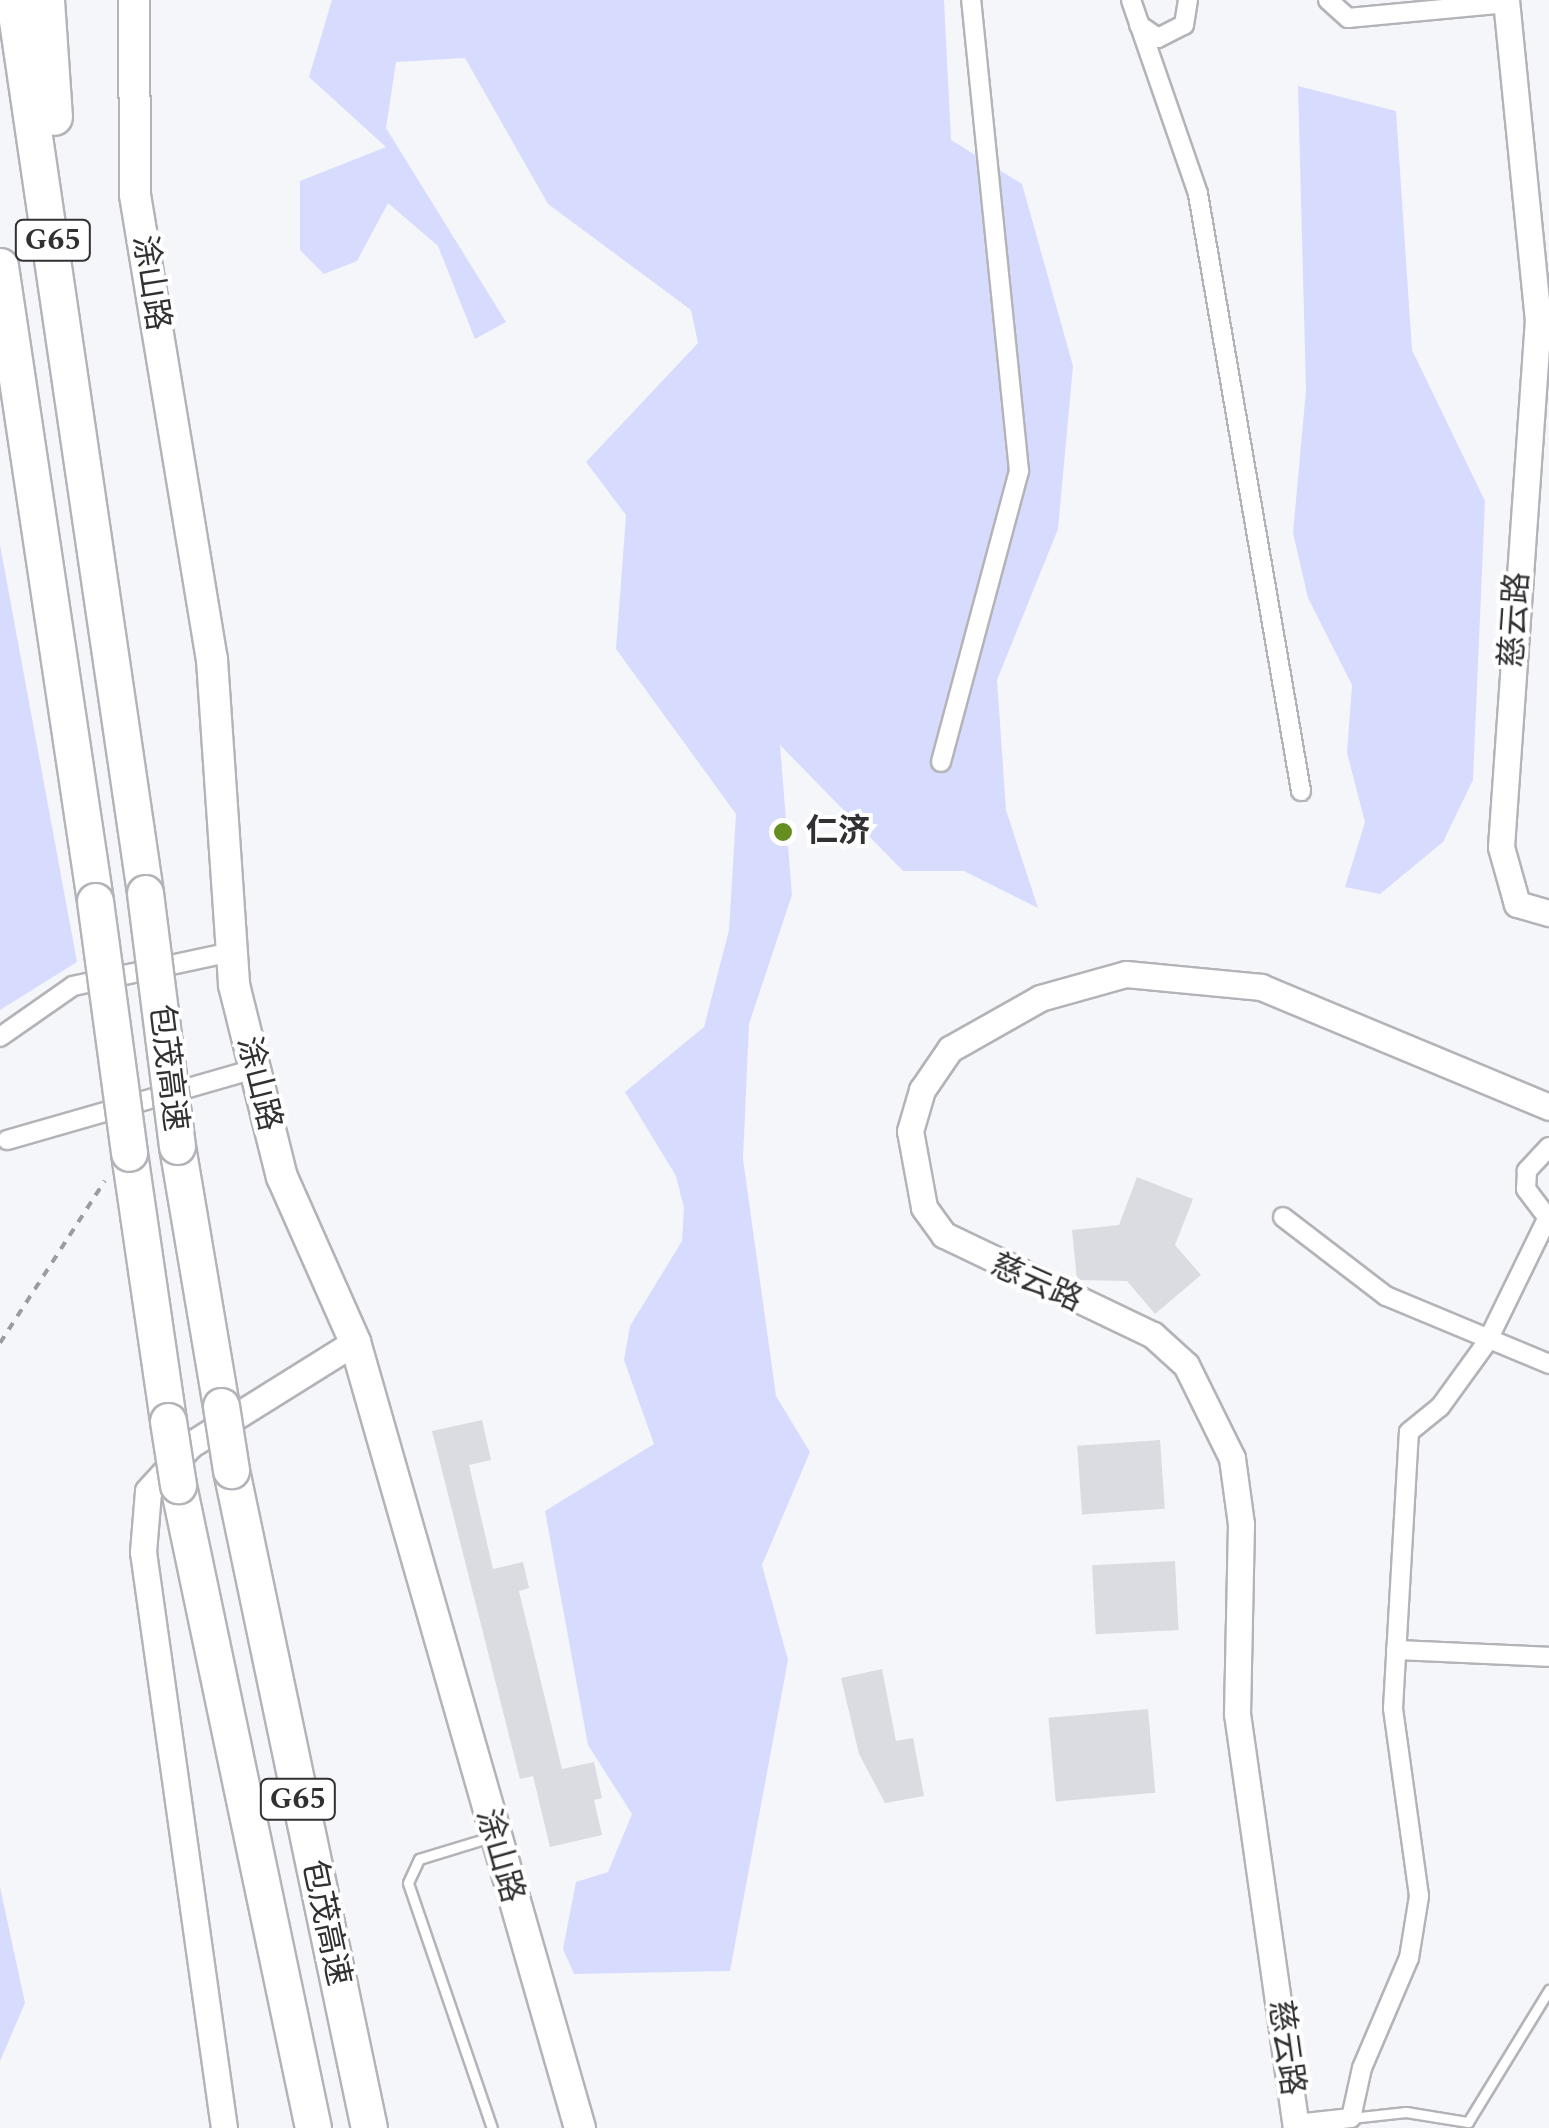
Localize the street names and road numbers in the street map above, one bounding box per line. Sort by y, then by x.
road number: G65 [13,215,93,265]
street label: 涂山路 [124,233,176,333]
street label: 慈云路 [1493,571,1539,669]
street label: 包茂高速 [140,1002,194,1134]
street label: 涂山路 [228,1033,288,1135]
street label: 慈云路 [984,1247,1088,1321]
road number: G65 [258,1774,338,1824]
street label: 涂山路 [467,1805,531,1907]
street label: 包茂高速 [293,1856,357,1990]
street label: 慈云路 [1259,1998,1311,2098]

